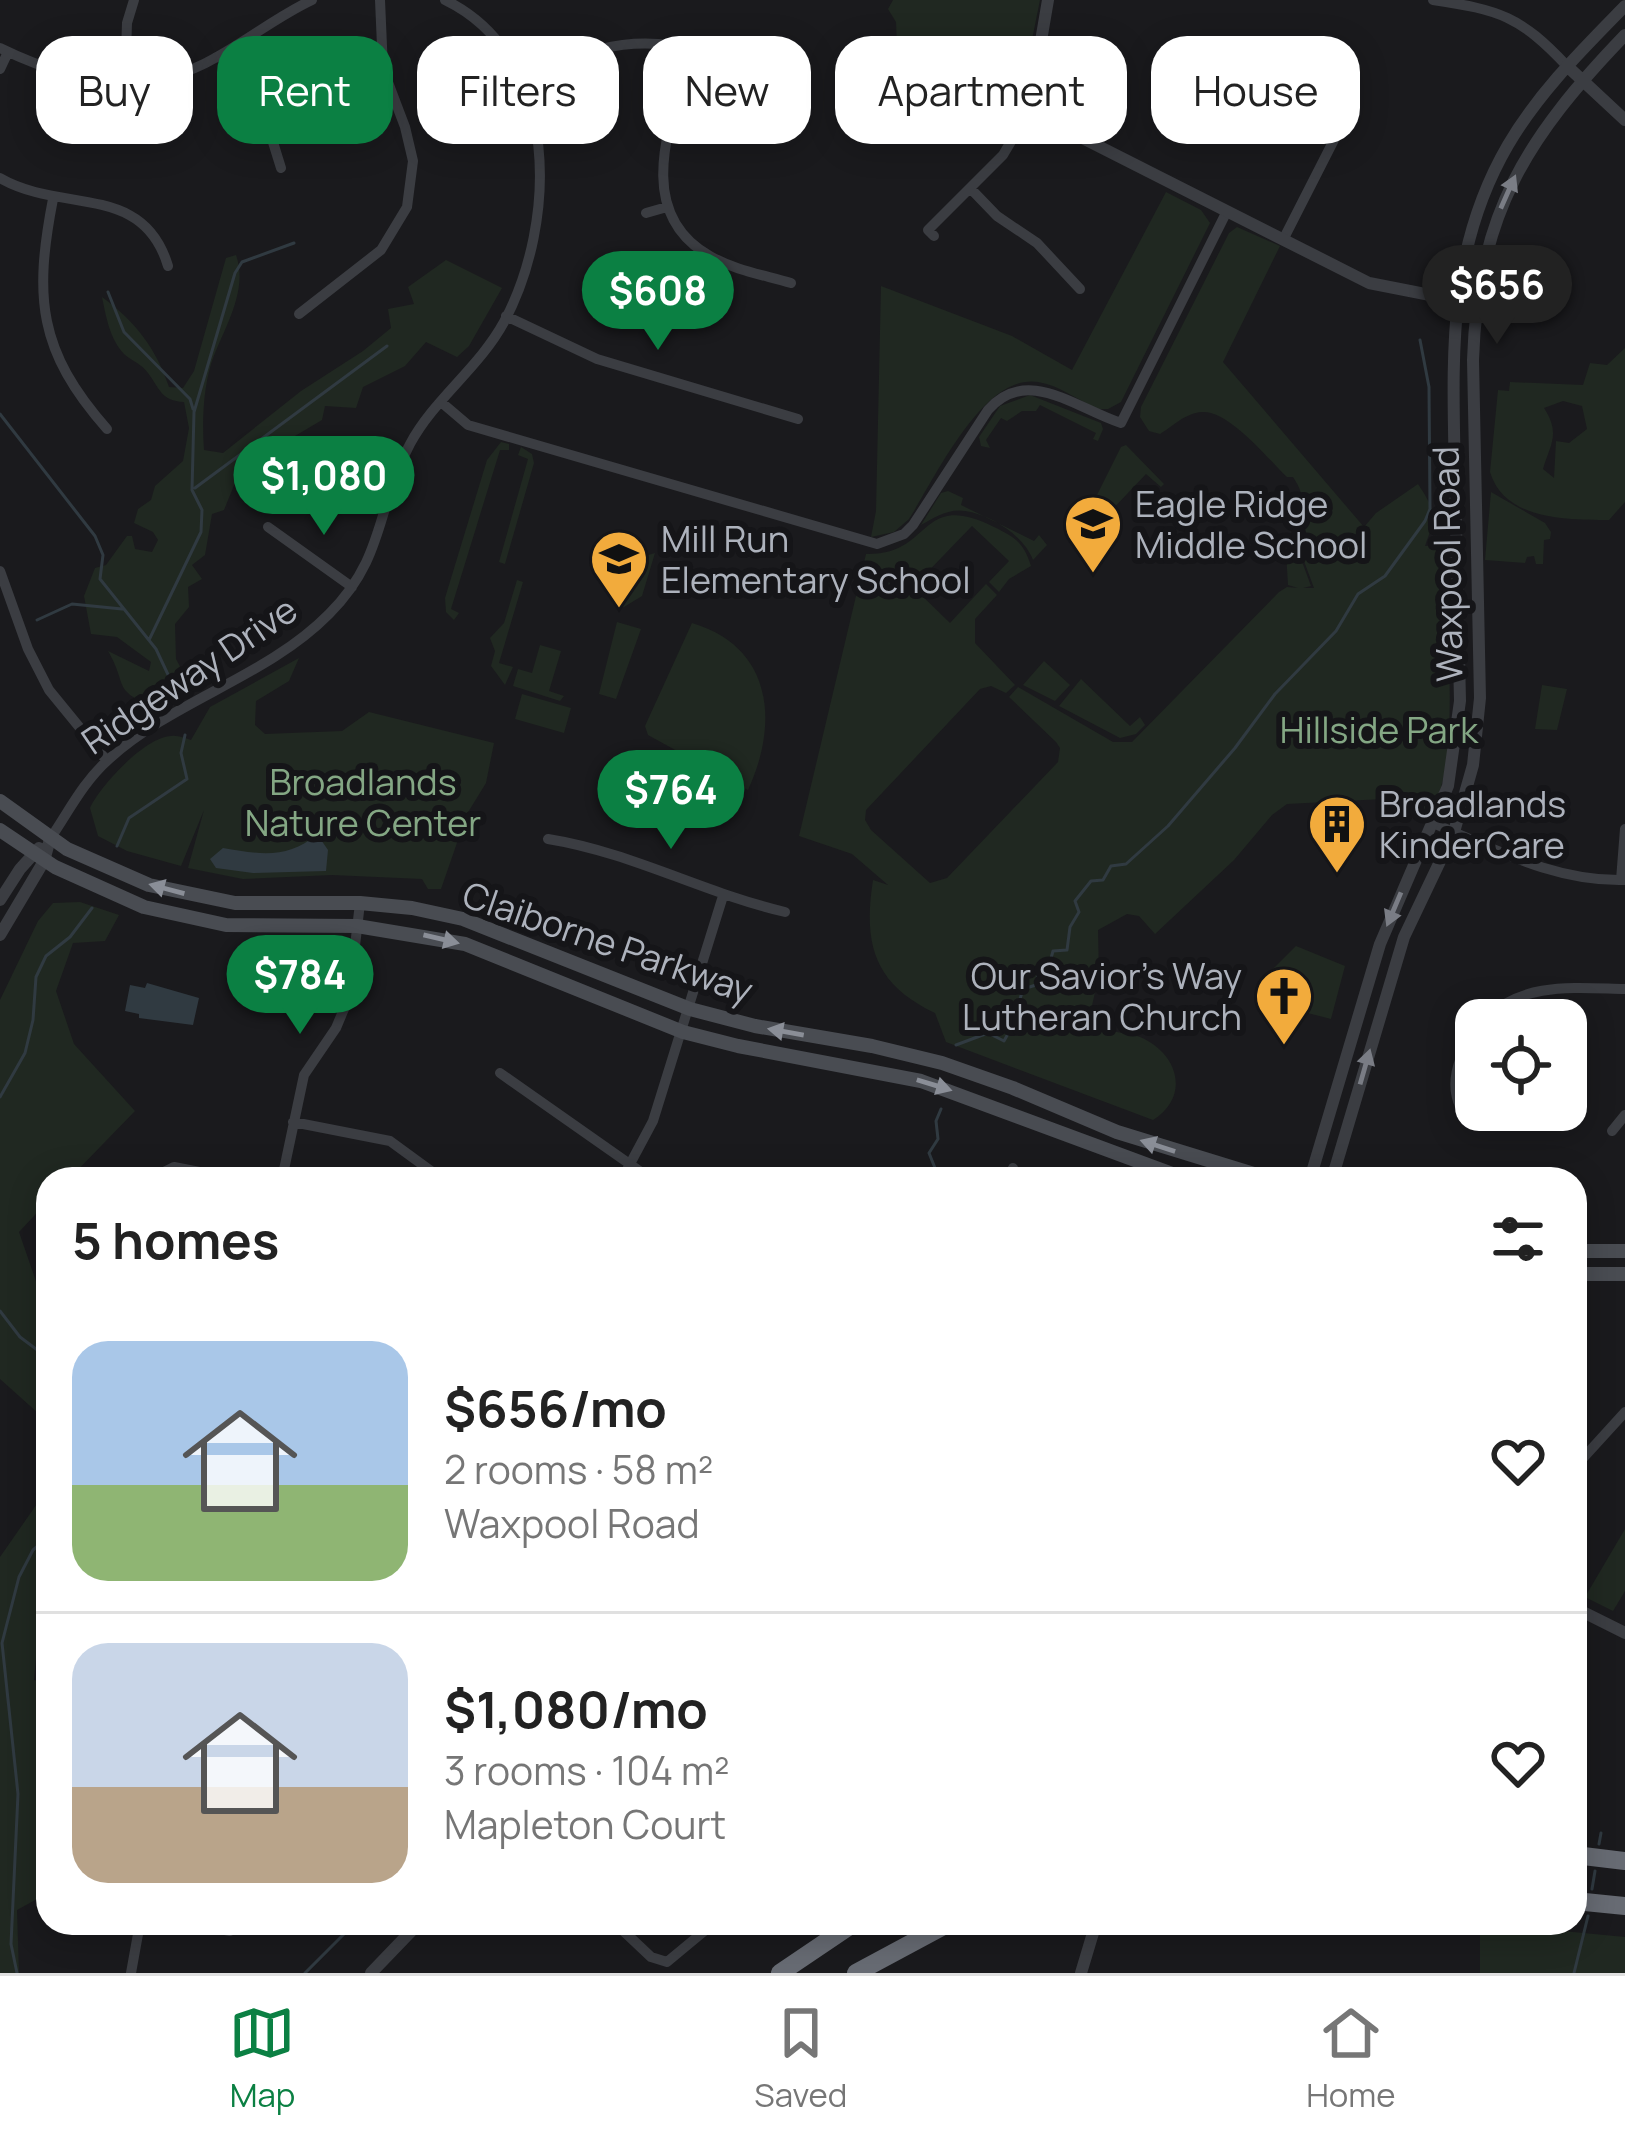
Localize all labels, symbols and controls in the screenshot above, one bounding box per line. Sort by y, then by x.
chip: Buy [36,36,193,144]
chip: Rent [217,36,393,144]
chip: Filters [417,36,619,144]
chip: New [643,36,811,144]
chip: Apartment [835,36,1127,144]
chip: House [1151,36,1360,144]
one-way arrow [1498,174,1518,209]
pin: $656 [1426,245,1568,347]
pin: $608 [587,251,729,353]
text: $656 [1449,257,1545,311]
text: $608 [609,263,707,317]
pin: $1,080 [226,436,422,538]
street label: Waxpool Road [1420,446,1474,682]
text: $1,080 [260,448,388,502]
place label: Eagle Ridge Middle School [1135,479,1367,569]
school or university icon: Eagle Ridge Middle School [1062,493,1124,575]
place label: Mill Run Elementary School [661,514,971,604]
school or university icon: Mill Run Elementary School [588,528,650,610]
street label: Ridgeway Drive [72,585,306,765]
park label: Hillside Park [1280,705,1479,754]
pin: $764 [600,750,742,852]
park label: Broadlands Nature Center [245,757,481,847]
text: $764 [624,762,718,816]
place label: Broadlands KinderCare [1379,779,1566,869]
building icon: Broadlands KinderCare [1306,793,1368,875]
street label: Claiborne Parkway [456,869,760,1015]
one-way arrow [149,879,186,898]
one-way arrow [1384,891,1403,927]
one-way arrow [423,930,460,949]
pin: $784 [229,935,371,1037]
text: $784 [254,947,346,1001]
place label: Our Savior's Way Lutheran Church [962,951,1242,1041]
church icon: Our Savior's Way Lutheran Church [1253,965,1315,1047]
map controls [1455,999,1587,1131]
button: locate [1455,999,1587,1131]
one-way arrow [767,1022,805,1040]
one-way arrow [1357,1048,1375,1085]
one-way arrow [916,1077,953,1095]
one-way arrow [1139,1135,1176,1154]
text: 5 homes [72,1205,279,1274]
icon: filters [1485,1206,1551,1272]
text: $656/mo [444,1373,667,1442]
icon: home [168,1389,312,1533]
icon: heart [1485,1428,1551,1494]
text: 2 rooms · 58 m² [444,1442,713,1496]
text: Waxpool Road [444,1496,700,1550]
text: $1,080/mo [444,1674,708,1743]
icon: home [168,1691,312,1835]
icon: heart [1485,1730,1551,1796]
text: 3 rooms · 104 m² [444,1743,730,1797]
text: Mapleton Court [444,1797,726,1851]
tab: Map [229,2000,295,2117]
tab: Saved [754,2000,847,2117]
tab: Home [1306,2000,1396,2117]

